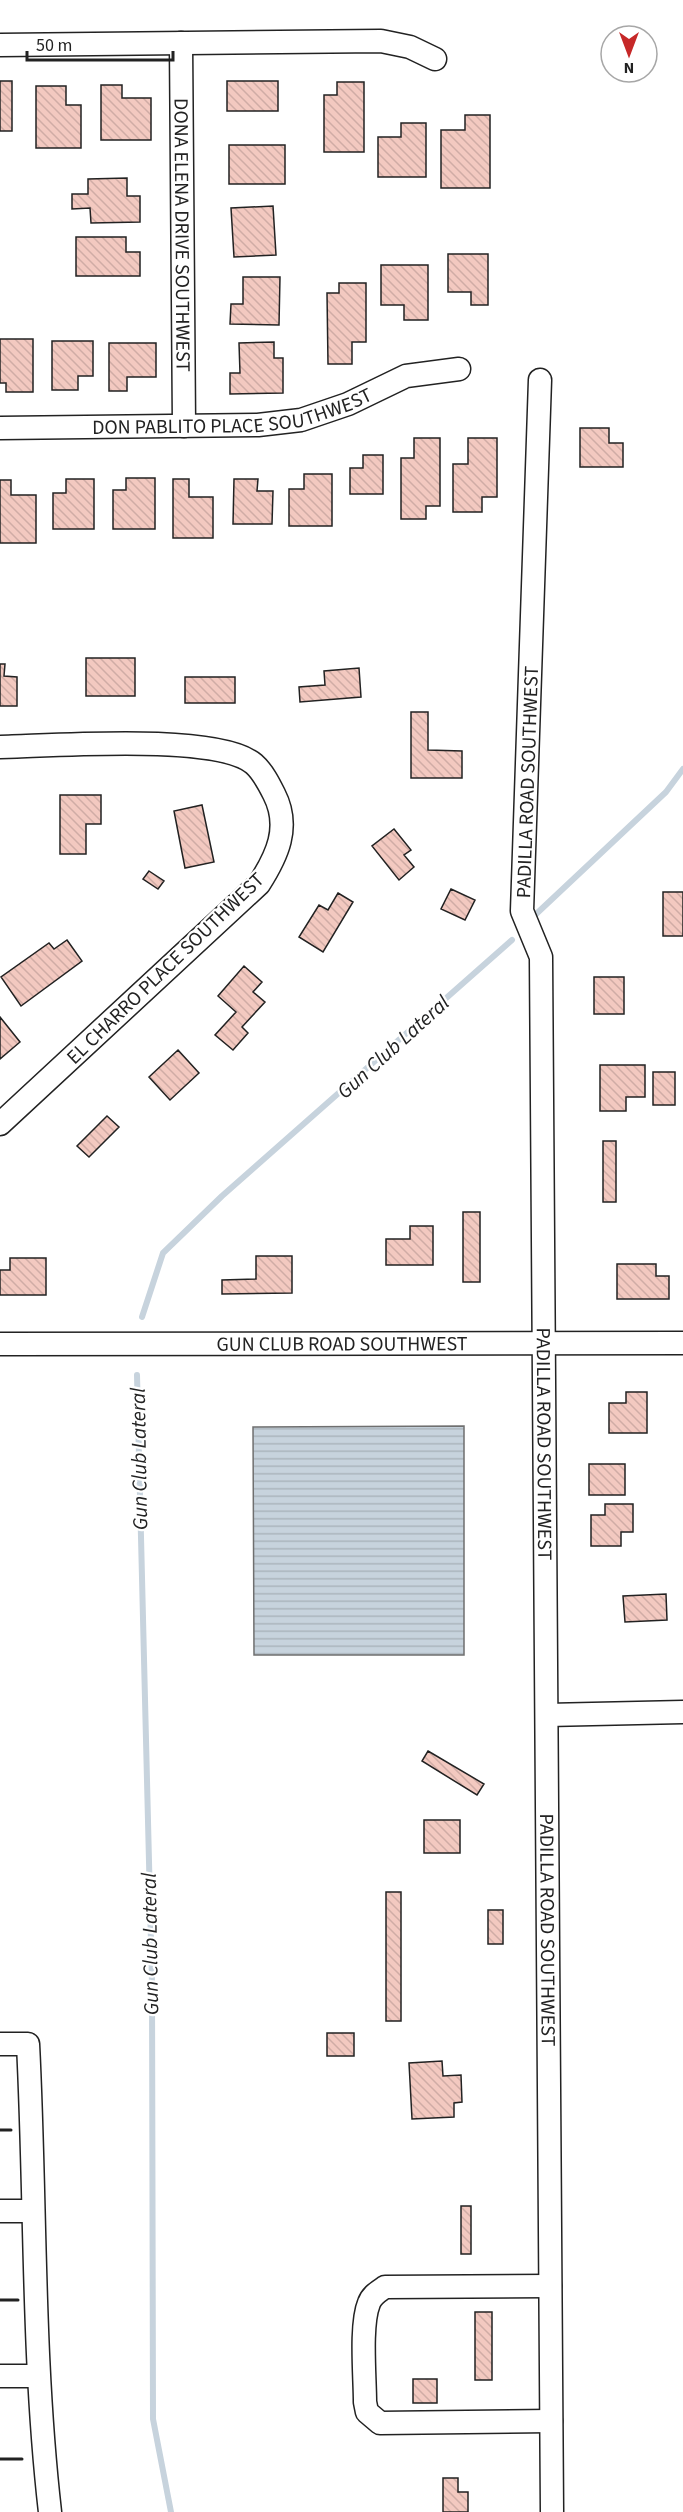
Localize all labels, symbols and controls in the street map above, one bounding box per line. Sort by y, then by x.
scale bar [27,24,172,62]
north arrow [599,24,659,84]
text: 50 m [36,33,72,58]
text: N [624,57,634,79]
street label: DONA ELENA DRIVE SOUTHWEST [166,98,197,372]
street label: DON PABLITO PLACE SOUTHWEST [92,381,377,442]
street label: PADILLA ROAD SOUTHWEST [510,665,546,899]
street label: EL CHARRO PLACE SOUTHWEST [61,866,271,1071]
water label: Gun Club Lateral [330,988,457,1106]
street label: PADILLA ROAD SOUTHWEST [529,1327,558,1561]
street label: GUN CLUB ROAD SOUTHWEST [216,1330,468,1359]
water label: Gun Club Lateral [123,1387,155,1530]
street label: PADILLA ROAD SOUTHWEST [532,1813,562,2047]
water label: Gun Club Lateral [134,1872,166,2015]

